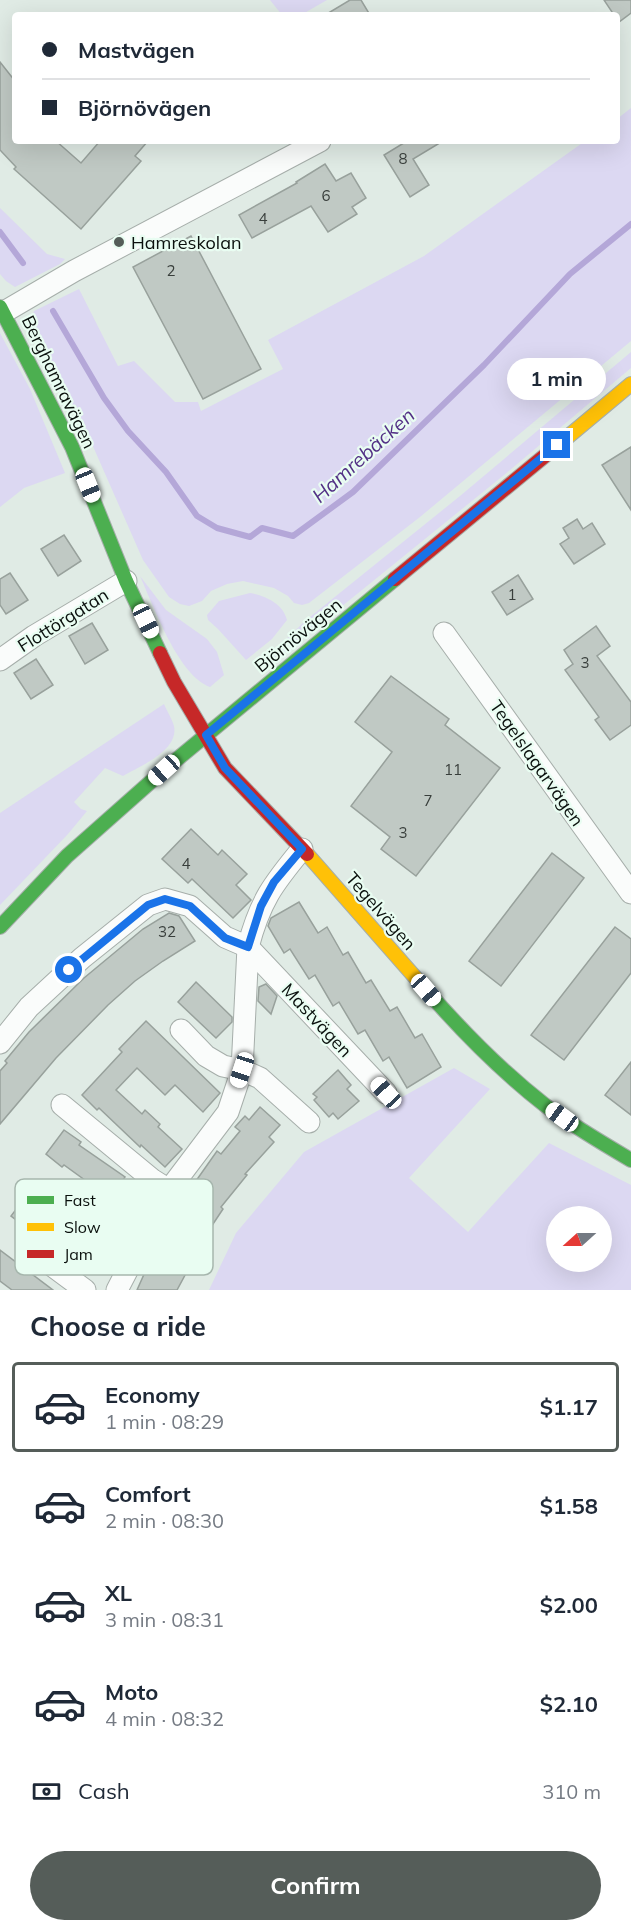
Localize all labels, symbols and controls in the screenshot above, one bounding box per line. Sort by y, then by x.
text: Mastvägen [78,36,195,64]
text: Björnövägen [78,94,211,122]
house number: 8 [398,149,408,168]
house number: 6 [321,186,331,205]
house number: 4 [258,209,268,228]
place label: Hamreskolan [131,231,241,254]
marker: Hamreskolan [112,235,126,249]
house number: 2 [166,261,176,280]
street label: Berghamravägen [17,312,101,452]
callout: 1 min [508,358,606,400]
text: 1 min [530,366,583,391]
water label: Hamrebäcken [307,402,419,508]
route end [543,431,570,458]
car [73,465,103,505]
street label: Flottörgatan [13,583,113,657]
house number: 1 [507,585,517,604]
street label: Björnövägen [250,593,346,677]
car [130,601,162,641]
house number: 3 [580,653,590,672]
street label: Tegelslagarvägen [485,696,589,830]
car [145,751,183,789]
house number: 11 [444,760,462,779]
house number: 7 [423,791,433,810]
house number: 3 [398,823,408,842]
house number: 4 [181,854,191,873]
street label: Tegelvägen [341,867,421,955]
house number: 32 [158,922,176,941]
route start [55,956,82,983]
car [407,971,445,1009]
street label: Mastvägen [277,978,357,1062]
car [228,1050,256,1090]
car [367,1074,405,1112]
car [542,1099,582,1135]
legend [15,1179,213,1275]
text: Fast [64,1190,96,1210]
north arrow [546,1206,612,1272]
map controls [546,1206,612,1272]
text: Slow [64,1217,101,1237]
text: Jam [64,1244,93,1264]
text: Choose a ride [30,1309,206,1343]
icon: car [33,1380,87,1434]
text: Economy [105,1381,200,1409]
text: $1.17 [540,1393,598,1421]
text: 1 min · 08:29 [105,1409,224,1434]
icon: car [33,1479,87,1533]
text: Comfort [105,1480,191,1508]
text: $1.58 [540,1492,598,1520]
text: 2 min · 08:30 [105,1508,224,1533]
icon: car [33,1578,87,1632]
text: XL [105,1579,132,1607]
text: $2.00 [540,1591,598,1619]
text: 3 min · 08:31 [105,1607,224,1632]
icon: car [33,1677,87,1731]
text: Moto [105,1678,158,1706]
text: $2.10 [540,1690,598,1718]
text: 4 min · 08:32 [105,1706,224,1731]
icon: cash [30,1775,63,1808]
text: Cash [78,1777,130,1805]
text: 310 m [542,1779,601,1804]
button: Confirm [30,1851,601,1920]

